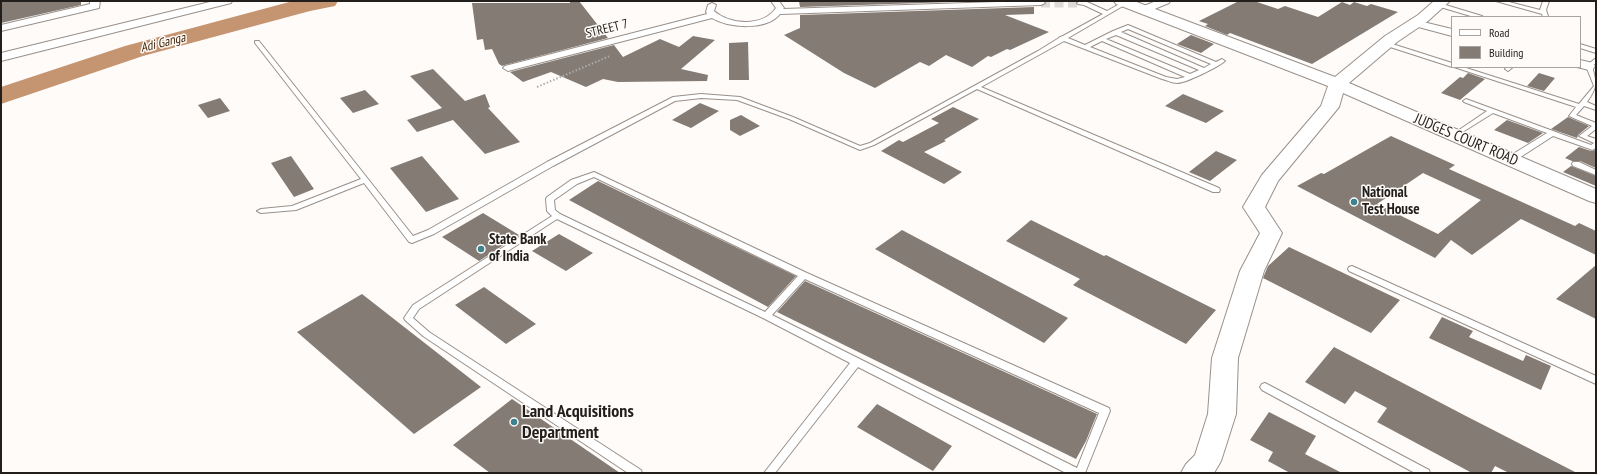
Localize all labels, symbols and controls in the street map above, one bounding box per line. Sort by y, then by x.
street label: STREET 7 [584,16,630,42]
legend [1451,16,1581,68]
text: Road [1489,25,1509,40]
water label: Adi Ganga [139,30,187,56]
text: Building [1489,45,1524,60]
street label: JUDGES COURT ROAD [1411,110,1521,170]
place label: National Test House [1362,184,1420,219]
marker: National Test House [1349,197,1359,207]
place label: State Bank of India [489,231,546,266]
marker: State Bank of India [476,244,486,254]
place label: Land Acquisitions Department [522,401,634,444]
marker: Land Acquisitions Department [509,417,519,427]

